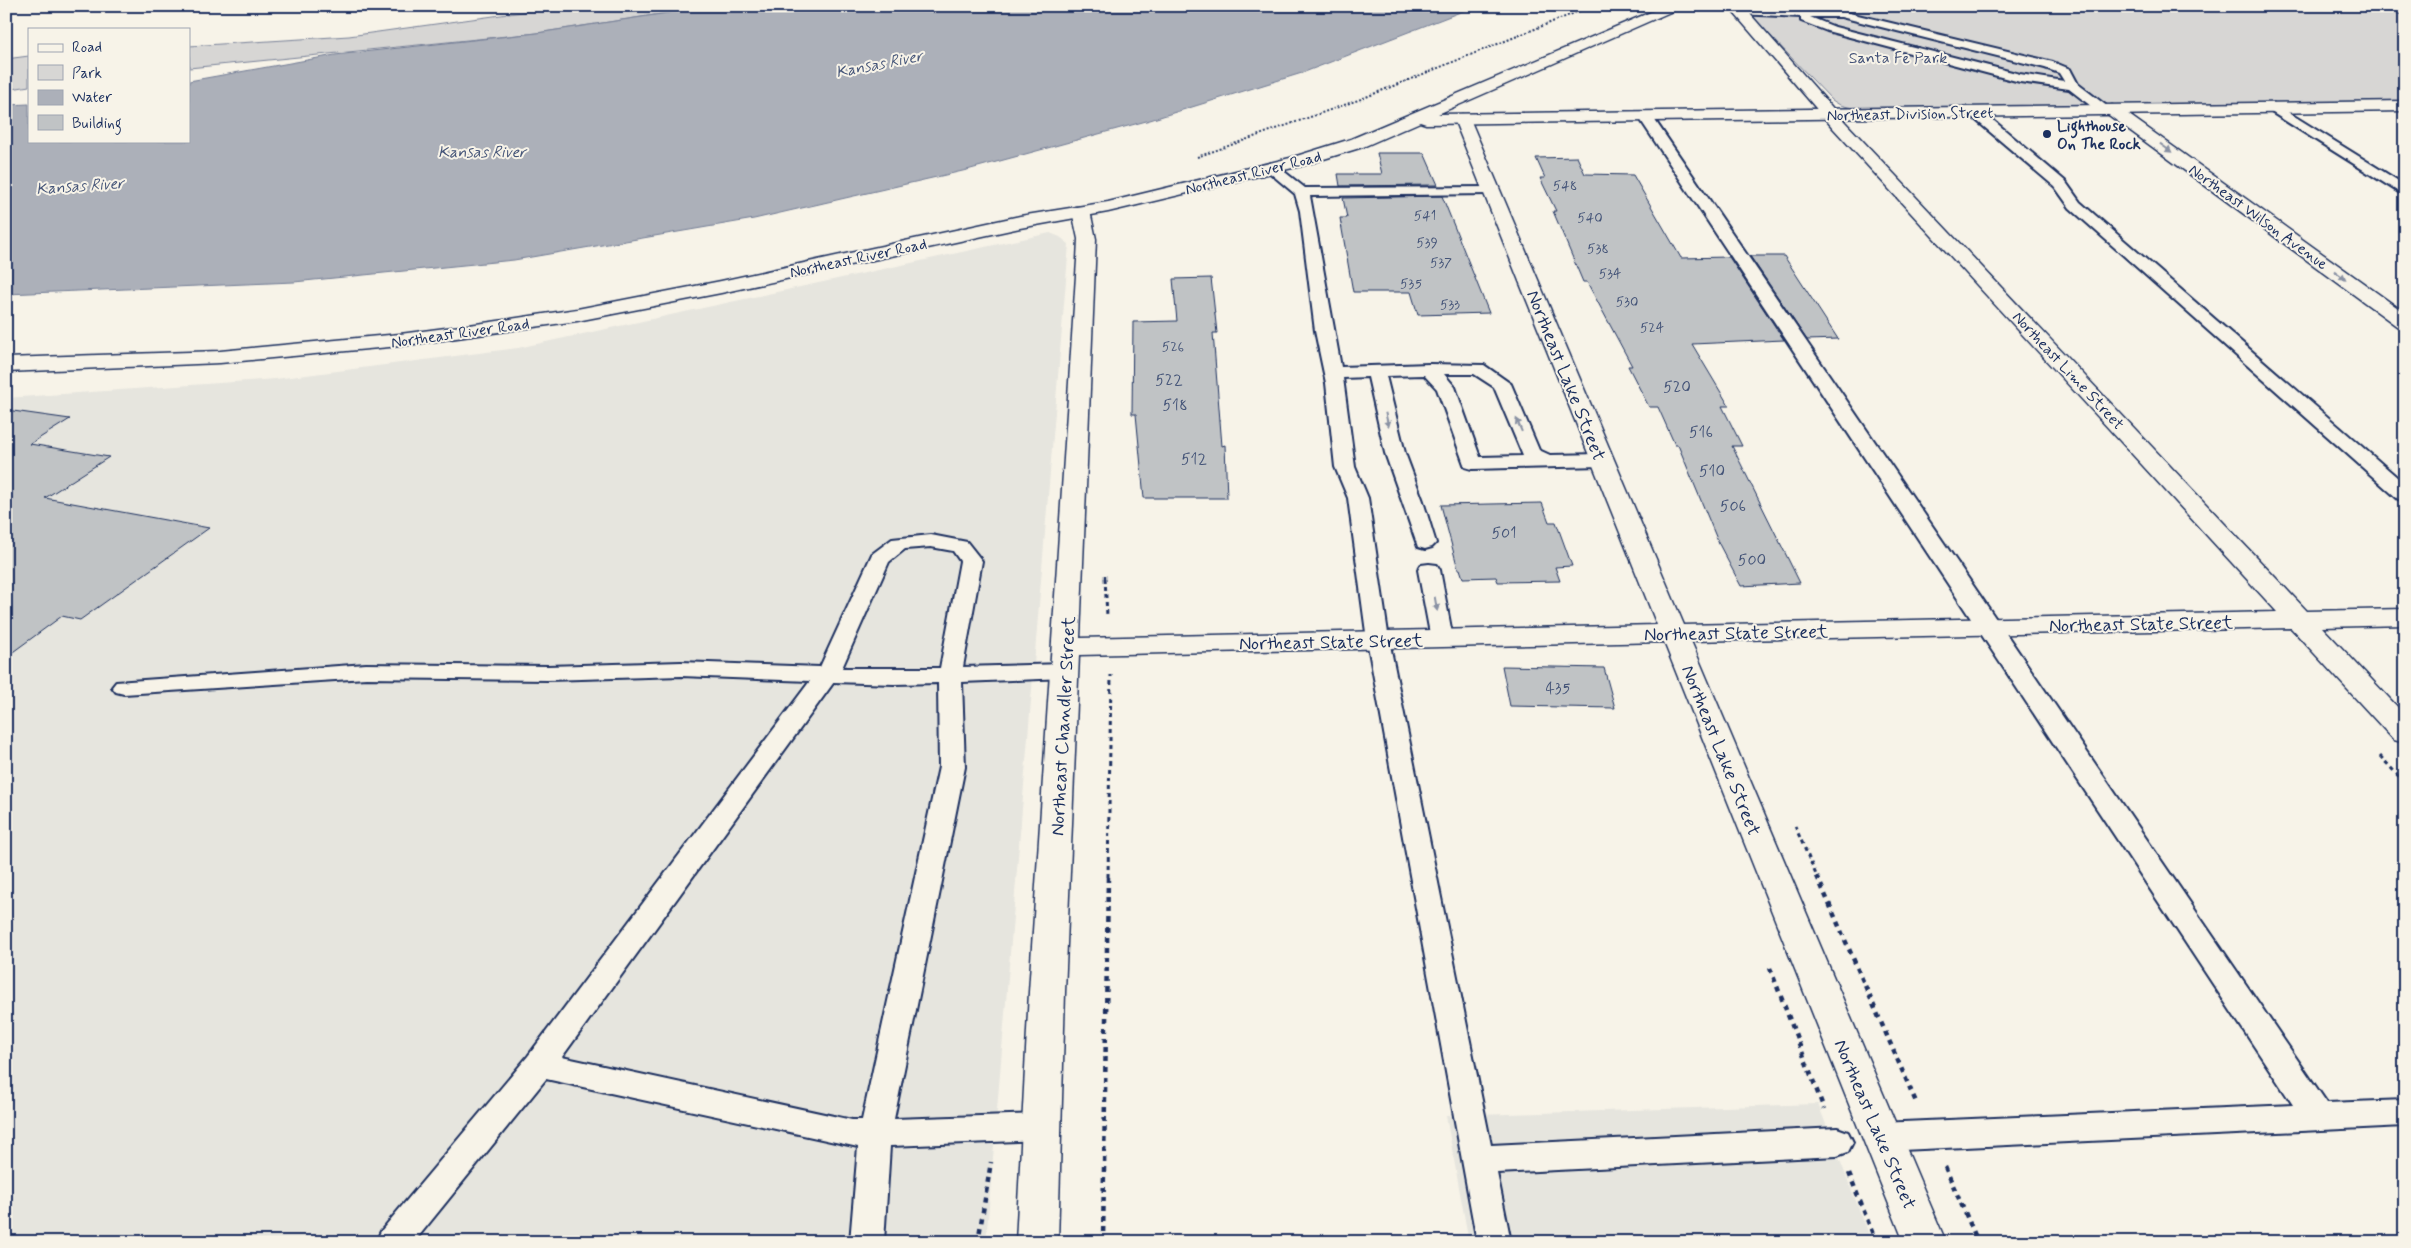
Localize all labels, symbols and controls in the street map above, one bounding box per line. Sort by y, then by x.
legend [28,28,190,142]
text: Road [72,38,102,58]
water label: Kansas River [834,45,927,83]
park label: Santa Fe Park [1849,48,1947,69]
text: Park [72,64,102,84]
text: Water [72,88,112,108]
street label: Northeast Division Street [1826,103,1994,126]
text: Building [72,114,122,135]
place label: Lighthouse On The Rock [2057,116,2141,155]
marker: Lighthouse On The Rock [2041,128,2053,140]
water label: Kansas River [438,142,528,163]
one-way arrow [2159,143,2173,153]
street label: Northeast River Road [1183,146,1324,201]
street label: Northeast Wilson Avenue [2184,160,2332,275]
water label: Kansas River [35,173,127,200]
house number: 548 [1553,177,1577,195]
house number: 541 [1414,207,1436,225]
house number: 540 [1577,209,1603,227]
street label: Northeast River Road [788,234,929,283]
house number: 539 [1416,234,1438,252]
house number: 538 [1587,240,1609,258]
house number: 537 [1430,254,1452,272]
house number: 534 [1599,265,1621,283]
one-way arrow [2333,269,2346,280]
house number: 535 [1400,275,1422,293]
street label: Northeast Lake Street [1520,286,1611,465]
house number: 530 [1616,293,1638,311]
house number: 533 [1440,296,1460,314]
street label: Northeast Lime Street [2007,307,2129,435]
street label: Northeast River Road [390,313,531,354]
house number: 524 [1640,319,1664,337]
house number: 526 [1162,338,1184,356]
house number: 522 [1155,370,1183,391]
house number: 520 [1663,377,1691,398]
house number: 518 [1162,395,1188,416]
one-way arrow [1383,412,1391,427]
one-way arrow [1515,417,1523,432]
house number: 516 [1689,422,1713,443]
house number: 512 [1181,449,1207,470]
house number: 510 [1699,461,1725,482]
house number: 506 [1720,496,1746,517]
house number: 501 [1492,523,1516,544]
house number: 500 [1738,550,1766,571]
one-way arrow [1432,597,1440,613]
street label: Northeast State Street [2049,610,2233,639]
street label: Northeast Chandler Street [1045,616,1082,837]
street label: Northeast State Street [1644,619,1828,648]
street label: Northeast State Street [1239,628,1423,657]
street label: Northeast Lake Street [1675,661,1766,840]
house number: 435 [1546,678,1571,699]
street label: Northeast Lake Street [1828,1036,1922,1213]

